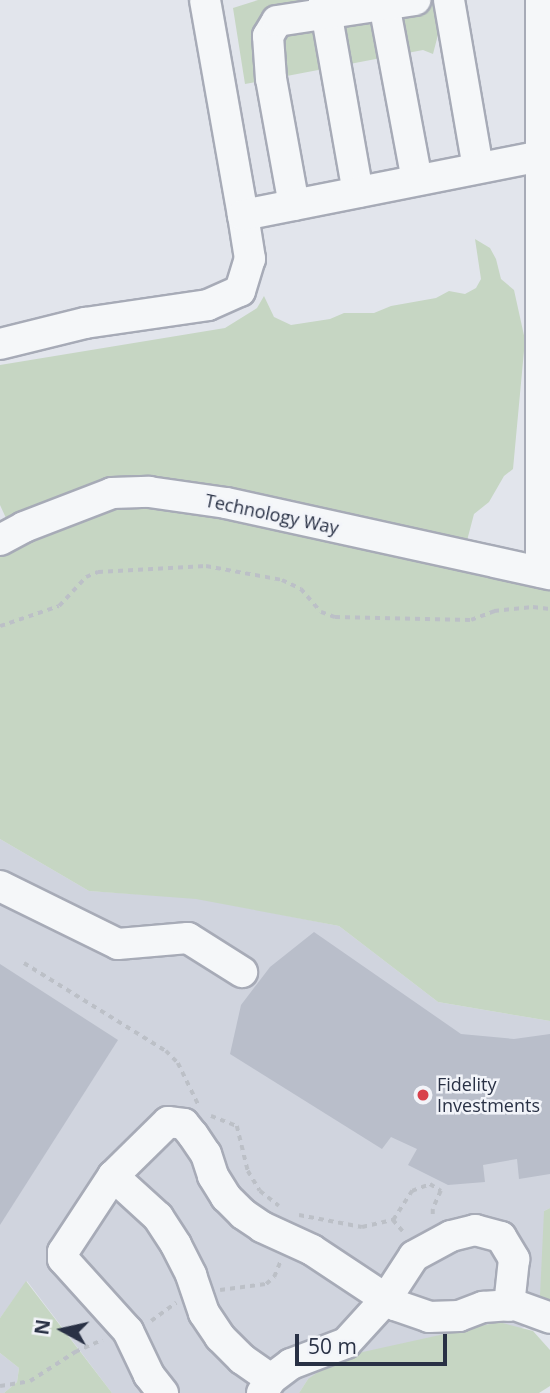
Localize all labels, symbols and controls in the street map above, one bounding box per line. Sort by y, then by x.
street label: Technology Way [203,489,341,539]
place label: Fidelity Investments [437,1074,540,1116]
marker: Fidelity Investments [415,1087,431,1103]
north arrow [28,1295,98,1365]
text: N [28,1318,56,1337]
scale bar [298,1320,450,1364]
text: 50 m [308,1332,357,1360]

